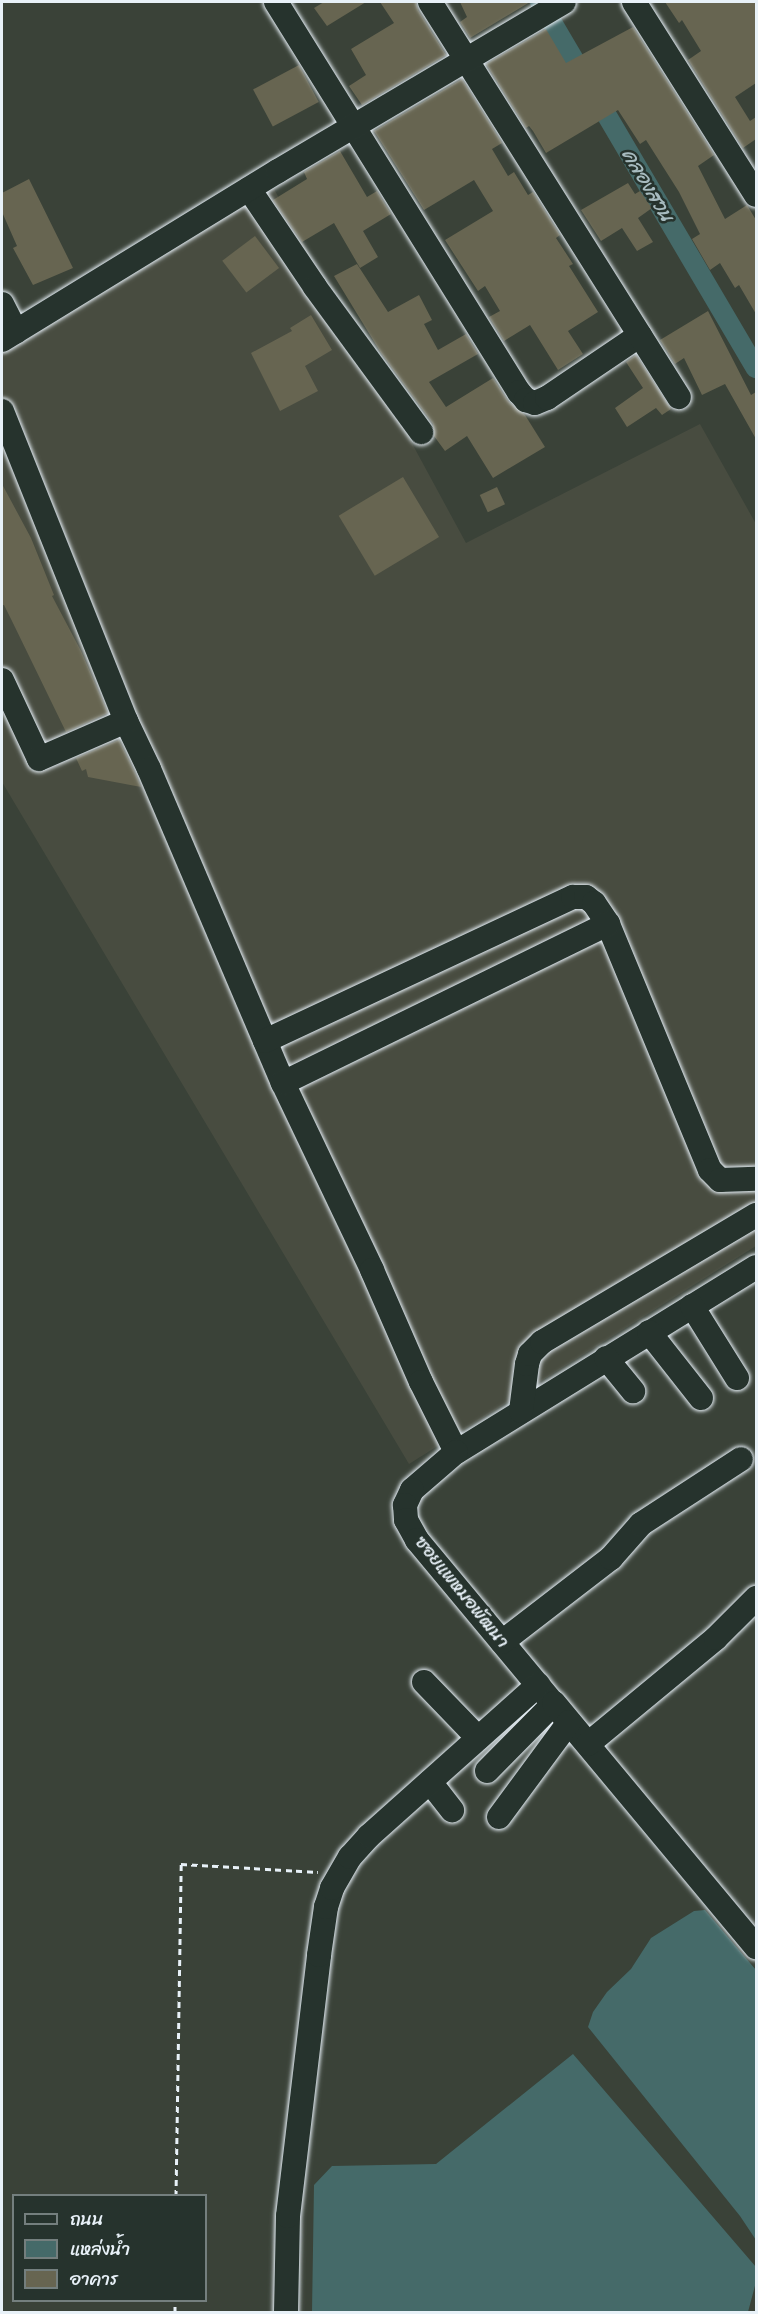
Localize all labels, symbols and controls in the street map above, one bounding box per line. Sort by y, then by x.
water label: คลองสวน [617,144,679,226]
street label: ซอยแพหมอพัฒนา [410,1532,514,1652]
legend [12,2194,207,2302]
text: ถนน [70,2203,103,2235]
text: แหล่งน้ำ [70,2233,130,2265]
text: อาคาร [70,2263,118,2295]

